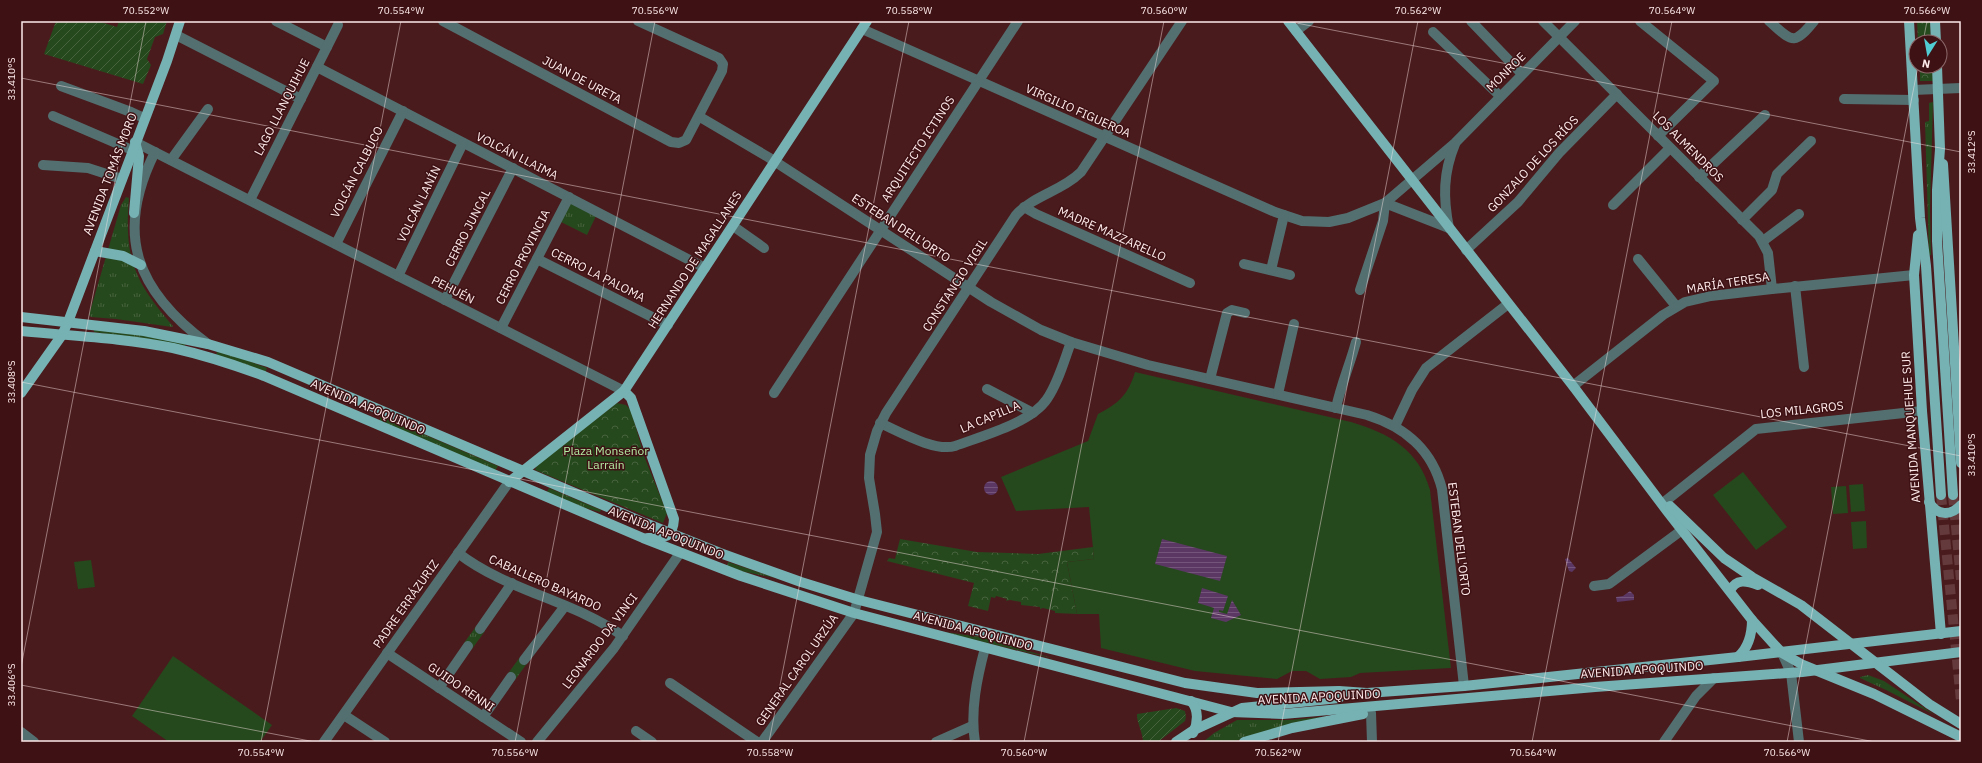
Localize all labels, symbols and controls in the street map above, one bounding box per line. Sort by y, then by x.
text: 70.552°W [123,4,169,17]
text: 70.554°W [378,4,424,17]
text: 70.556°W [632,4,678,17]
text: 70.558°W [886,4,932,17]
text: 70.560°W [1141,4,1187,17]
text: 70.562°W [1395,4,1441,17]
text: 70.564°W [1649,4,1695,17]
text: 70.566°W [1904,4,1950,17]
north arrow [1908,34,1948,74]
street label: MONROE [1483,49,1529,95]
street label: JUAN DE URETA [540,52,625,107]
street label: LAGO LLANQUIHUE [251,56,313,158]
text: N [1921,56,1931,71]
text: 33.410°S [5,57,18,101]
street label: VIRGILIO FIGUEROA [1023,81,1133,141]
street label: ARQUITECTO ICTINOS [878,93,958,205]
street label: LOS ALMENDROS [1650,108,1727,185]
street label: AVENIDA TOMÁS MORO [79,111,140,237]
street label: GONZALO DE LOS RÍOS [1484,112,1581,215]
street label: VOLCÁN CALBUCO [327,124,386,220]
street label: VOLCÁN LLAIMA [474,128,561,183]
text: 33.412°S [1965,130,1978,174]
street label: VOLCÁN LANÍN [394,163,444,245]
street label: CERRO JUNCAL [442,187,494,269]
street label: HERNANDO DE MAGALLANES [645,188,745,331]
street label: ESTEBAN DELL'ORTO [849,190,953,265]
street label: MADRE MAZZARELLO [1056,203,1169,264]
street label: CERRO PROVINCIA [492,206,553,307]
street label: CONSTANCIO VIGIL [919,235,990,334]
street label: CERRO LA PALOMA [549,244,648,305]
street label: MARÍA TERESA [1685,269,1771,296]
street label: PEHUÉN [429,272,477,307]
street label: AVENIDA MANQUEHUE SUR [1898,350,1923,503]
text: 33.408°S [5,360,18,404]
street label: AVENIDA APOQUINDO [309,376,428,438]
street label: LA CAPILLA [957,397,1022,436]
street label: LOS MILAGROS [1760,398,1844,421]
text: 33.410°S [1965,433,1978,477]
park label: Plaza Monseñor Larraín [563,443,649,472]
street label: ESTEBAN DELL'ORTO [1445,481,1474,597]
street label: AVENIDA APOQUINDO [606,503,726,563]
street label: CABALLERO BAYARDO [487,551,604,614]
street label: PADRE ERRÁZURIZ [369,557,442,651]
street label: LEONARDO DA VINCI [559,590,641,692]
street label: AVENIDA APOQUINDO [912,607,1035,654]
street label: GENERAL CAROL URZÚA [752,610,841,729]
street label: AVENIDA APOQUINDO [1580,658,1704,681]
street label: GUIDO RENNI [425,659,498,714]
text: 33.406°S [5,663,18,707]
street label: AVENIDA APOQUINDO [1257,686,1381,707]
text: 70.554°W [238,746,284,759]
text: 70.556°W [492,746,538,759]
text: 70.558°W [747,746,793,759]
text: 70.560°W [1001,746,1047,759]
text: 70.562°W [1255,746,1301,759]
text: 70.564°W [1510,746,1556,759]
text: 70.566°W [1764,746,1810,759]

